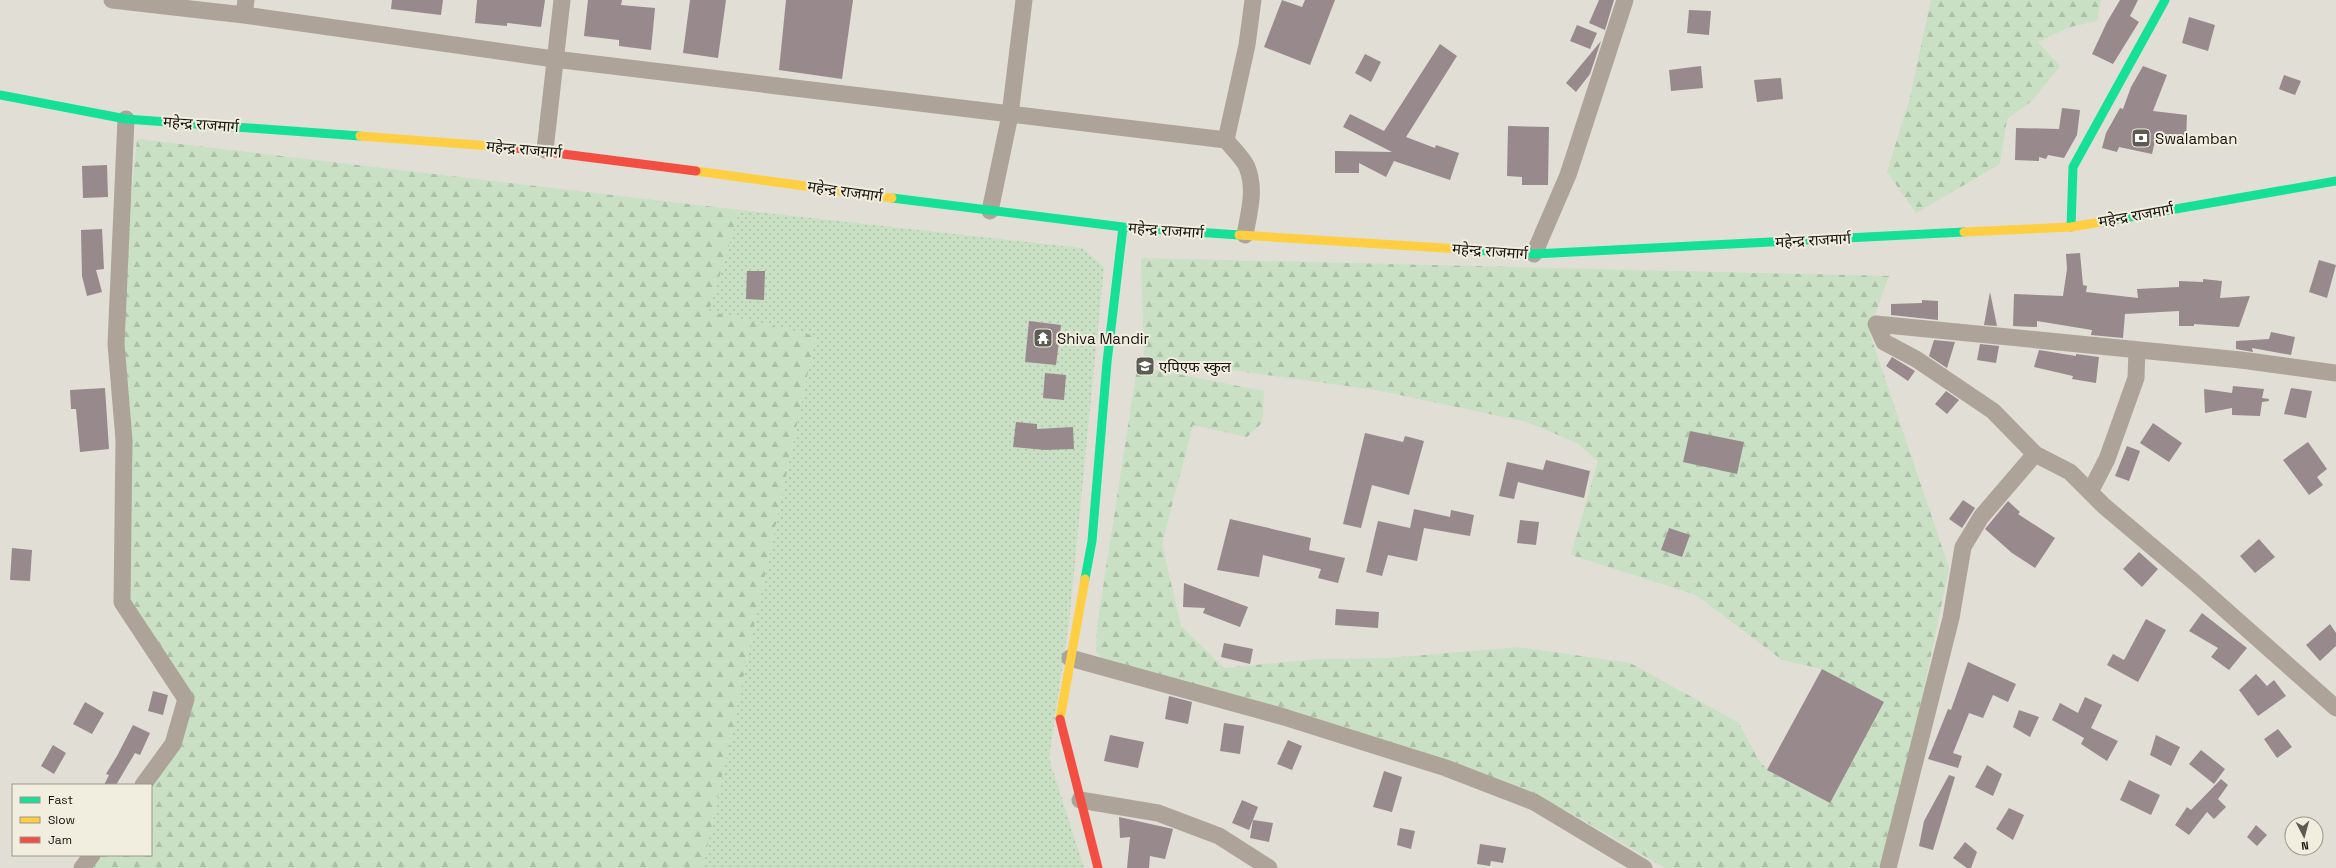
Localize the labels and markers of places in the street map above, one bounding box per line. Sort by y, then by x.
bank icon: Swalamban [2130,127,2152,149]
place label: Swalamban [2155,129,2237,148]
temple icon: Shiva Mandir [1032,327,1054,349]
place label: Shiva Mandir [1057,329,1150,348]
school or university icon: एपिएफ स्कुल [1134,355,1156,377]
place label: एपिएफ स्कुल [1159,357,1232,377]

